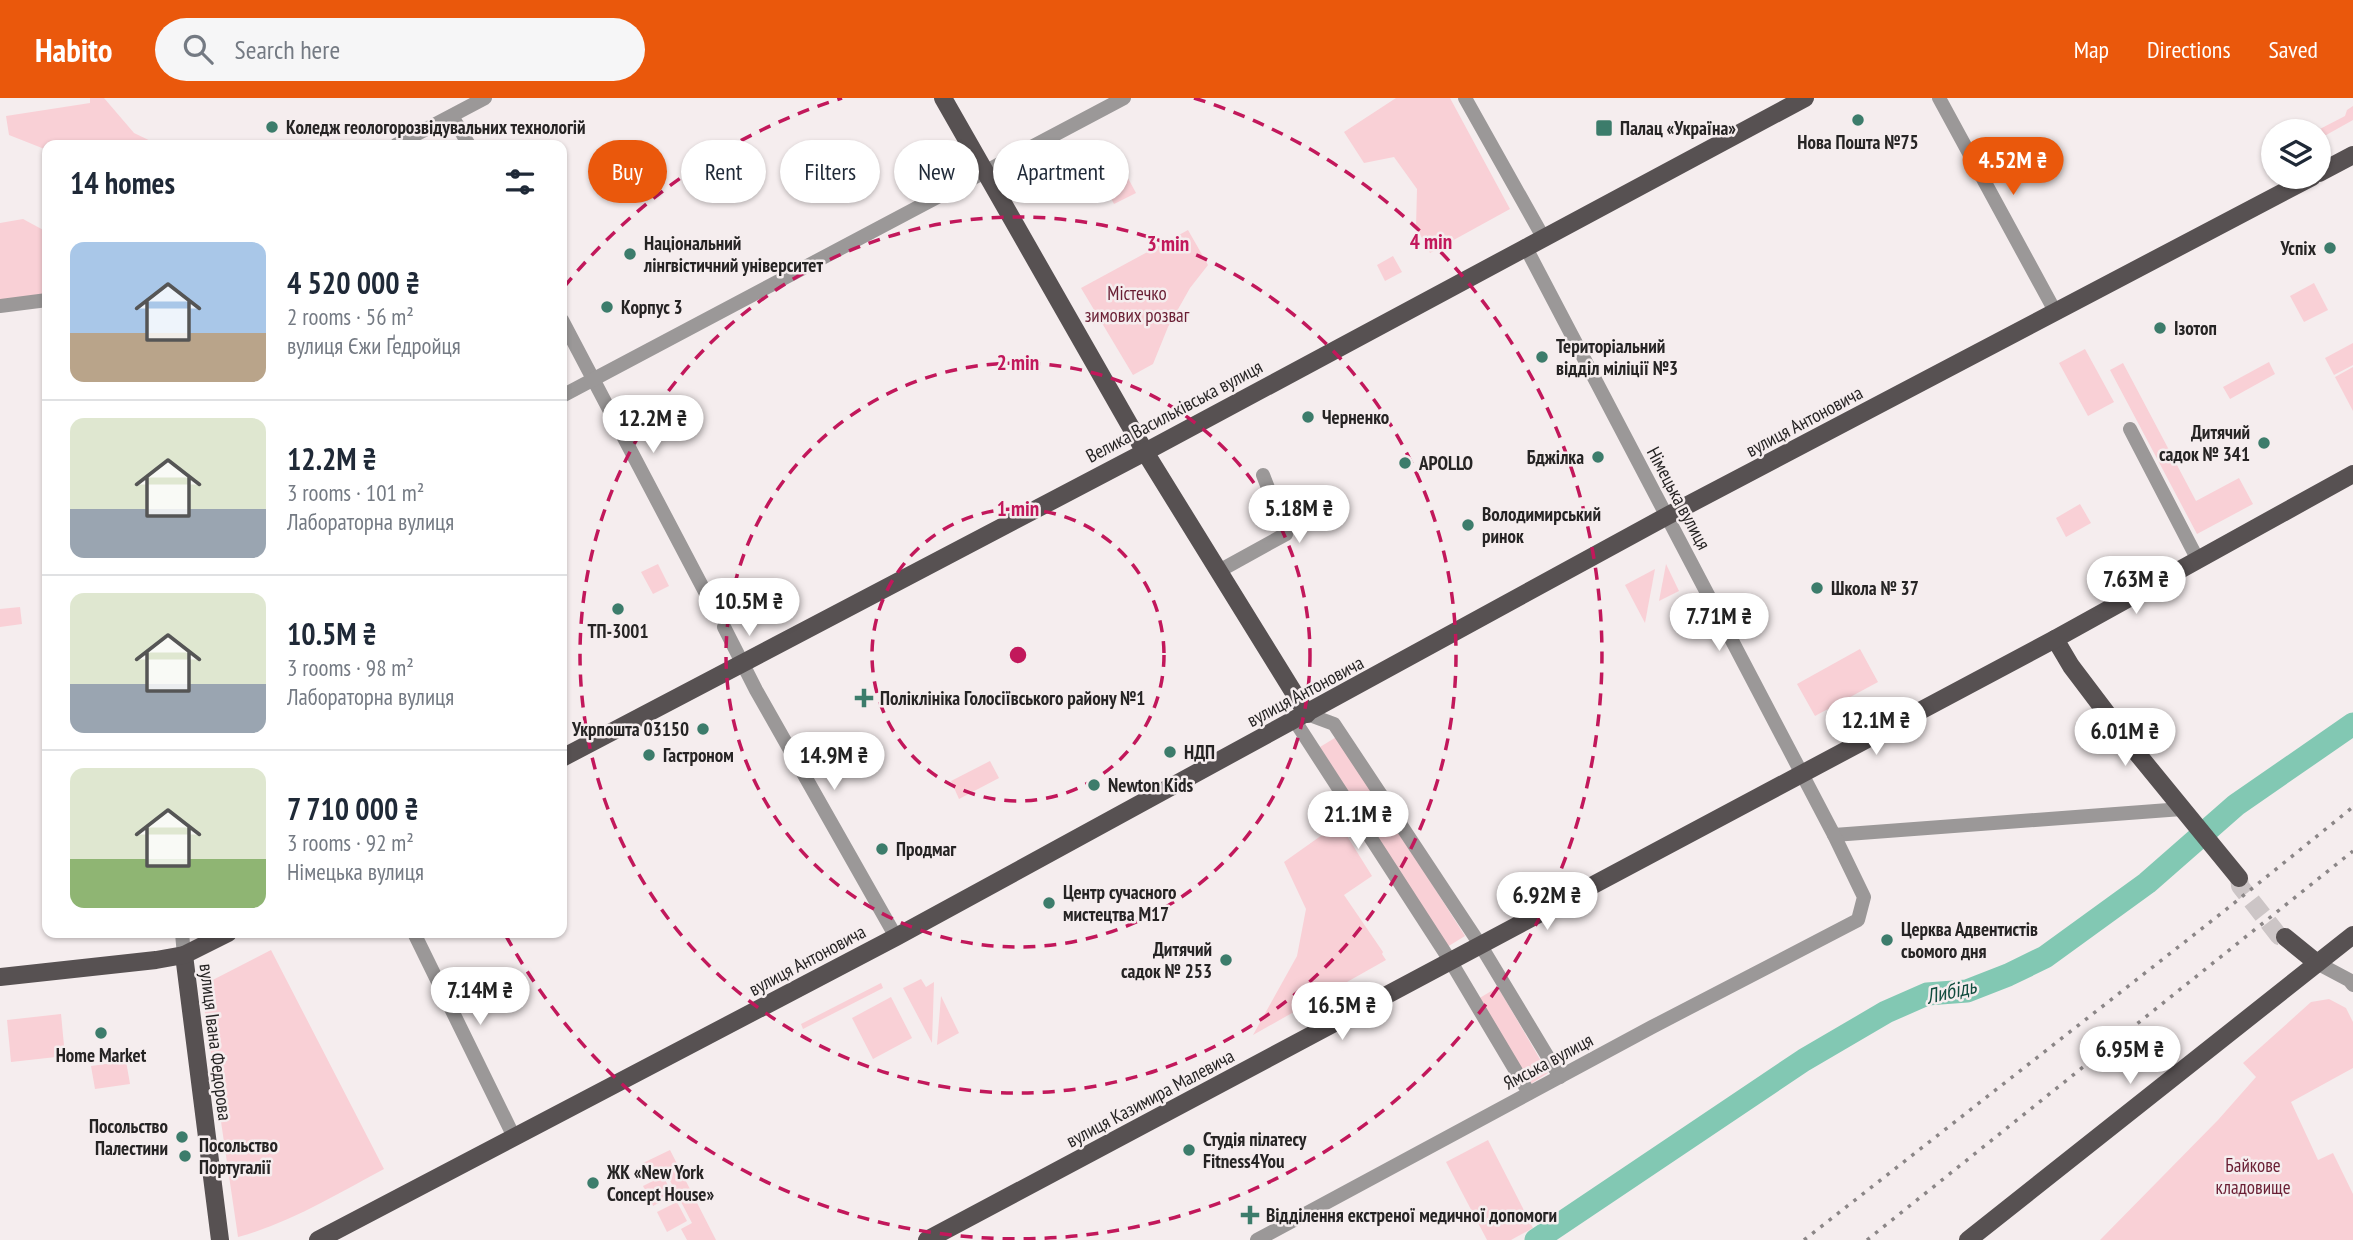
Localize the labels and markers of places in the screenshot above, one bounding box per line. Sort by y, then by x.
marker: Нова Пошта №75 [1850,112,1866,128]
place label: Коледж геологорозвідувальних технологій [286,115,586,139]
place label: Палац «Україна» [1620,116,1736,140]
marker: Палац «Україна» [1594,118,1614,138]
marker: Коледж геологорозвідувальних технологій [264,119,280,135]
place label: Нова Пошта №75 [1797,130,1919,154]
pin: 4.52M ₴ [1948,138,2078,197]
place label: Національний лінгвістичний університет [643,231,824,277]
place label: Успіх [2279,236,2317,260]
marker: Успіх [2322,240,2338,256]
marker: Національний лінгвістичний університет [622,246,638,262]
place label: Корпус 3 [621,295,683,319]
marker: Корпус 3 [599,299,615,315]
place label: Ізотоп [2174,316,2217,340]
marker: Ізотоп [2152,320,2168,336]
place label: Територіальний відділ міліції №3 [1556,334,1678,380]
marker: Територіальний відділ міліції №3 [1534,349,1550,365]
pin: 12.2M ₴ [588,396,718,455]
place label: Черненко [1322,405,1389,429]
marker: Черненко [1300,409,1316,425]
place label: Дитячий садок № 341 [2159,420,2250,466]
marker: Дитячий садок № 341 [2256,435,2272,451]
place label: Бджілка [1527,445,1584,469]
marker: Бджілка [1590,449,1606,465]
place label: APOLLO [1418,451,1473,475]
marker: APOLLO [1397,455,1413,471]
pin: 5.18M ₴ [1234,486,1364,545]
place label: Володимирський ринок [1482,502,1601,548]
marker: Володимирський ринок [1460,517,1476,533]
pin: 7.63M ₴ [2071,556,2201,616]
place label: Школа № 37 [1831,576,1919,600]
pin: 10.5M ₴ [684,578,814,638]
marker: Школа № 37 [1809,580,1825,596]
pin: 7.71M ₴ [1654,594,1784,653]
marker: ТП-3001 [610,601,626,617]
place label: ТП-3001 [588,619,648,643]
centre of rings [1006,643,1030,667]
place label: Поліклініка Голосіївського району №1 [880,686,1145,710]
marker: Поліклініка Голосіївського району №1 [854,688,874,708]
pin: 12.1M ₴ [1811,698,1941,757]
pin: 6.01M ₴ [2060,708,2190,768]
place label: Укрпошта 03150 [571,717,689,741]
marker: Укрпошта 03150 [695,721,711,737]
pin: 14.9M ₴ [769,732,899,792]
place label: НДП [1184,740,1215,764]
place label: Гастроном [663,743,734,767]
marker: НДП [1162,744,1178,760]
marker: Гастроном [641,747,657,763]
place label: Newton Kids [1108,773,1194,797]
marker: Newton Kids [1086,777,1102,793]
pin: 21.1M ₴ [1293,792,1423,851]
place label: Продмаг [896,837,956,861]
marker: Продмаг [874,841,890,857]
pin: 6.92M ₴ [1482,872,1612,932]
place label: Центр сучасного мистецтва M17 [1063,880,1176,926]
marker: Центр сучасного мистецтва M17 [1041,895,1057,911]
place label: Церква Адвентистів сьомого дня [1901,917,2038,963]
marker: Церква Адвентистів сьомого дня [1879,932,1895,948]
place label: Дитячий садок № 253 [1121,937,1212,983]
marker: Дитячий садок № 253 [1218,952,1234,968]
pin: 7.14M ₴ [415,968,545,1027]
pin: 16.5M ₴ [1277,982,1407,1042]
marker: Home Market [93,1025,109,1041]
pin: 6.95M ₴ [2065,1026,2195,1086]
place label: Home Market [56,1043,147,1067]
place label: Посольство Палестини [89,1114,168,1160]
place label: Студія пілатесу Fitness4You [1203,1127,1307,1173]
marker: Посольство Палестини [174,1129,190,1145]
place label: Посольство Португалії [199,1133,278,1179]
marker: Студія пілатесу Fitness4You [1181,1142,1197,1158]
marker: Посольство Португалії [177,1148,193,1164]
place label: ЖК «New York Concept House» [606,1160,714,1206]
marker: ЖК «New York Concept House» [585,1175,601,1191]
place label: Відділення екстреної медичної допомоги [1266,1203,1557,1227]
marker: Відділення екстреної медичної допомоги [1240,1205,1260,1225]

